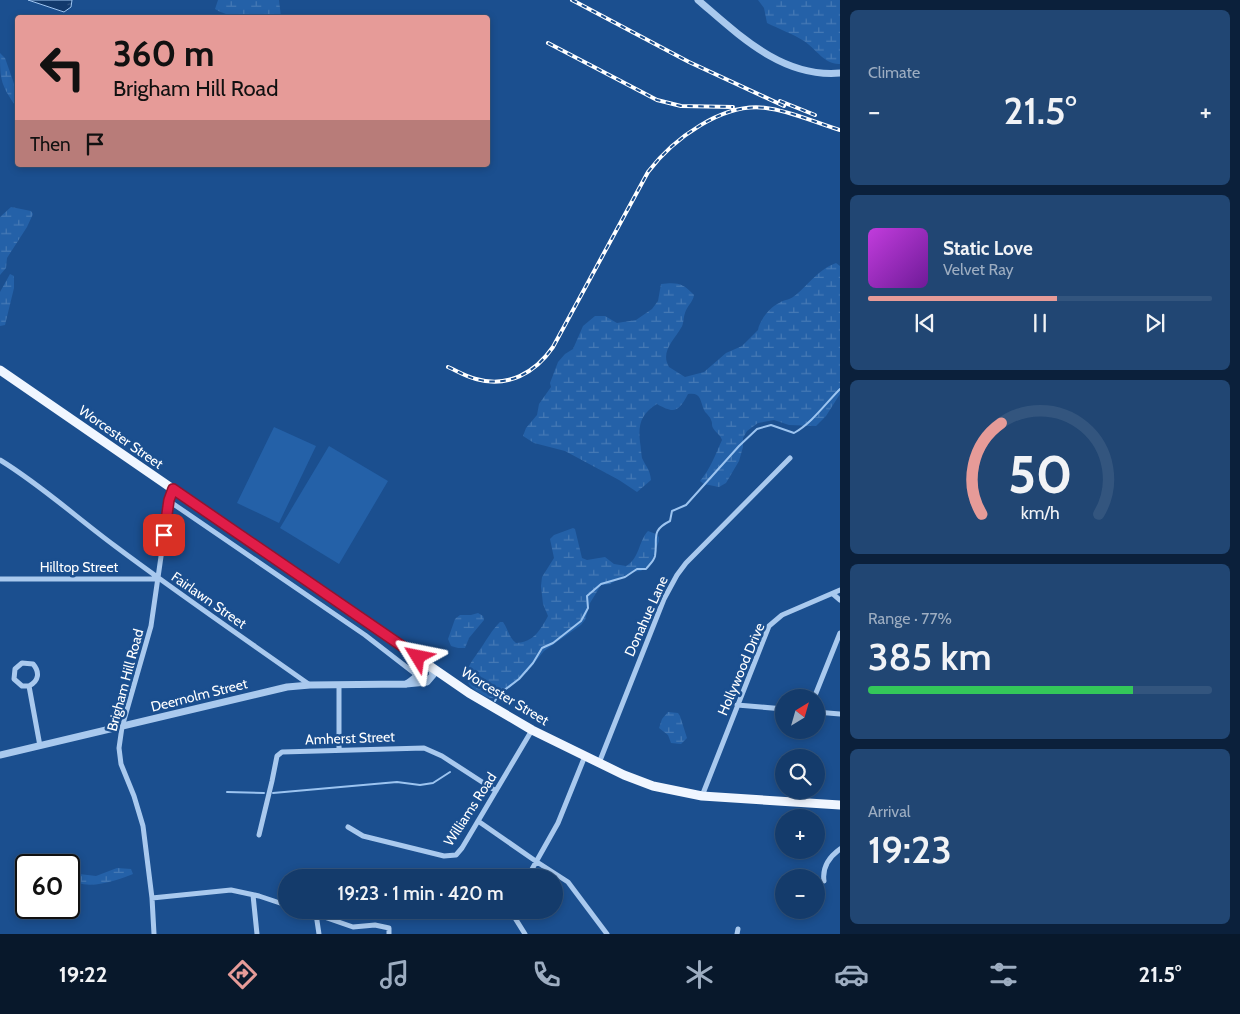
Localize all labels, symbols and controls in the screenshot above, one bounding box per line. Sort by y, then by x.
text: 360 m [113,32,215,75]
icon: left [30,35,95,100]
text: Climate [868,63,920,82]
text: Brigham Hill Road [113,75,278,102]
text: 21.5° [1003,87,1077,134]
text: − [868,94,880,128]
text: + [1200,94,1212,128]
icon: arrive [81,130,109,158]
text: Then [30,133,71,156]
text: Static Love [943,237,1033,260]
text: Velvet Ray [943,260,1014,279]
icon: previous [911,309,939,337]
icon: pause [1026,309,1054,337]
icon: next [1141,309,1169,337]
street label: Worcester Street [75,401,167,473]
text: 50 [1008,443,1072,506]
text: km/h [1020,502,1060,523]
pin [143,514,185,556]
icon: arrive [150,521,178,549]
street label: Hilltop Street [40,558,119,576]
street label: Fairlawn Street [168,568,250,633]
street label: Donahue Lane [620,573,672,659]
text: Range · 77% [868,609,952,628]
street label: Hollywood Drive [713,620,769,718]
street label: Brigham Hill Road [103,627,147,733]
position arrow [391,630,443,682]
text: 385 km [868,633,992,680]
street label: Worcester Street [458,663,552,729]
street label: Deernolm Street [149,674,250,716]
north arrow [775,689,825,739]
map controls [775,689,825,919]
street label: Amherst Street [305,727,395,749]
button: search [775,749,825,799]
street label: Williams Road [440,769,500,849]
text: Arrival [868,802,911,821]
button: + [775,809,825,859]
text: 19:23 [868,826,952,873]
speed limit sign: 60 [15,854,80,919]
button: − [775,869,825,919]
text: 19:23 · 1 min · 420 m [338,882,504,905]
icon: directions [225,957,260,992]
icon: music [377,957,412,992]
icon: phone [529,957,564,992]
icon: climate [682,957,717,992]
icon: car [834,957,869,992]
icon: filters [986,957,1021,992]
text: 19:22 [59,961,107,988]
text: 21.5° [1139,961,1181,988]

